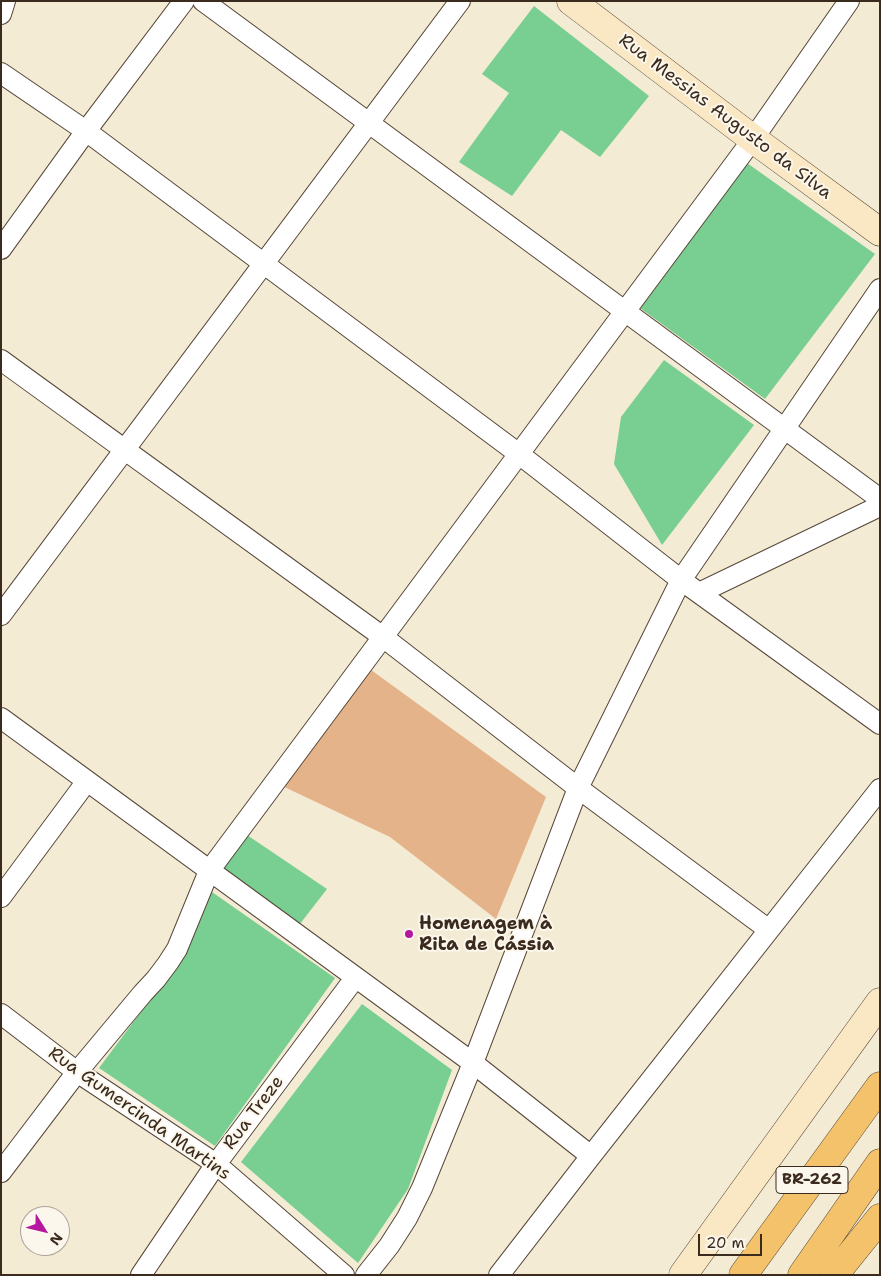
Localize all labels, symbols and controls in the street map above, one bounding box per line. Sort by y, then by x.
street label: Rua Messias Augusto da Silva [614,30,836,204]
place label: Homenagem à Rita de Cássia [419,913,554,956]
marker: Homenagem à Rita de Cássia [403,928,415,940]
street label: Rua Gumercinda Martins [44,1043,234,1185]
street label: Rua Treze [219,1072,289,1154]
road number: BR-262 [776,1166,848,1194]
north arrow [20,1206,70,1256]
scale bar [701,1224,765,1256]
text: N [46,1229,67,1249]
text: 20 m [706,1233,745,1253]

